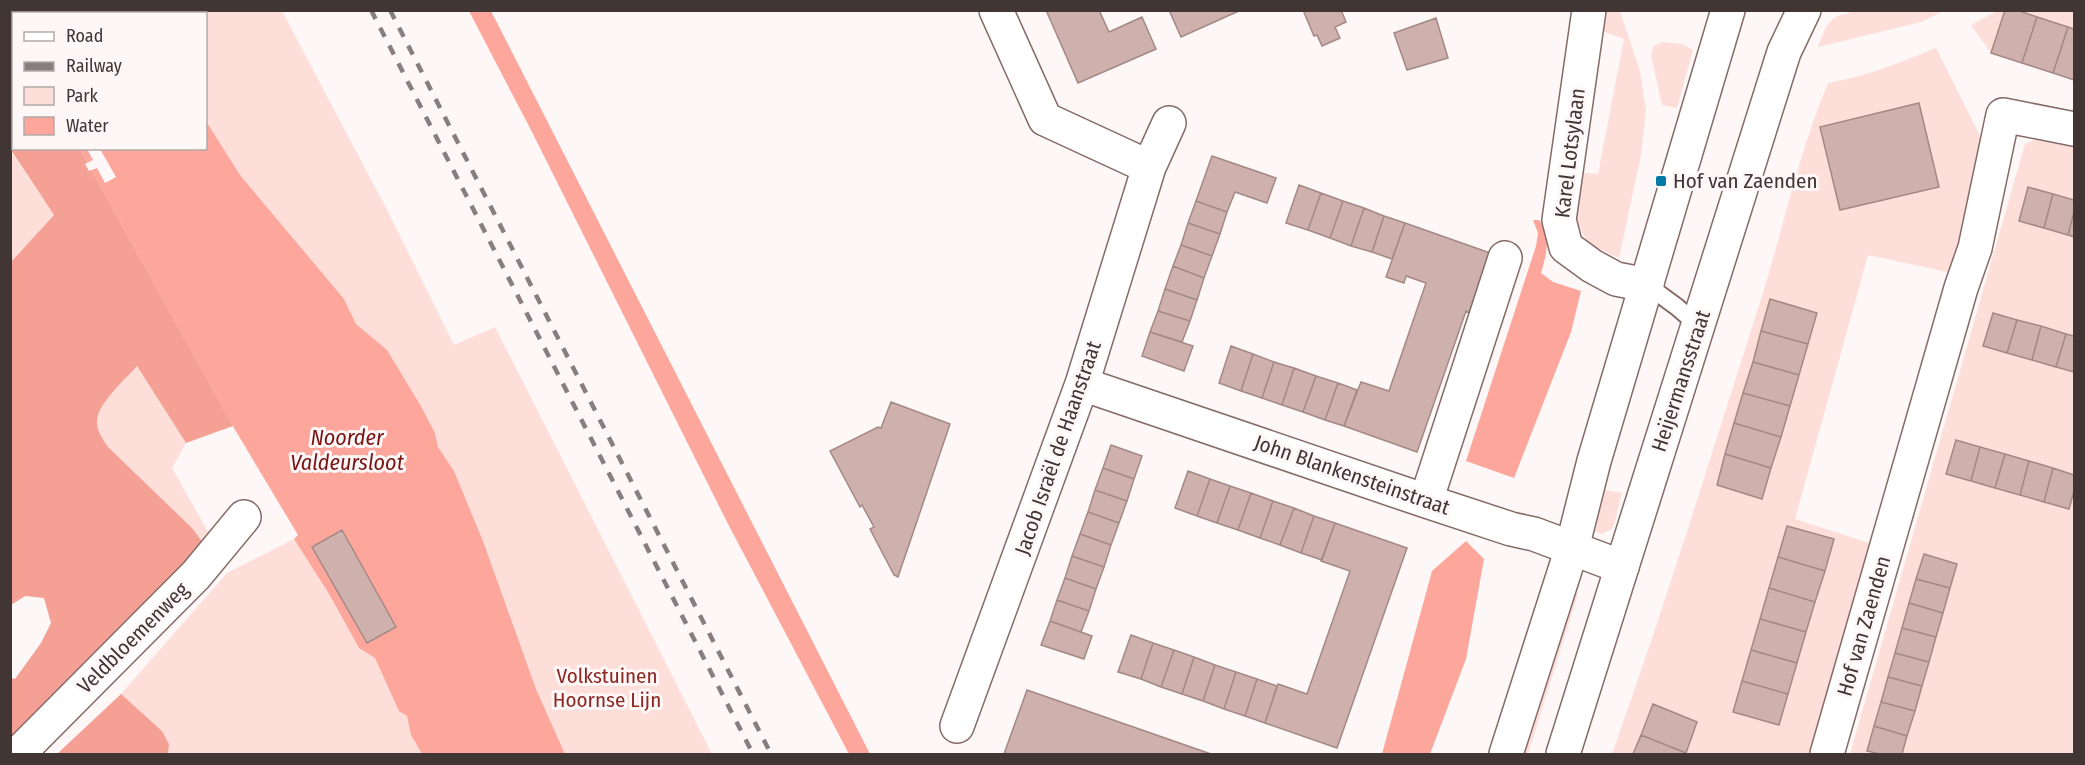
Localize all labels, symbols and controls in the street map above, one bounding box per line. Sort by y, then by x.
legend [12,12,207,150]
text: Road [66,25,103,47]
text: Railway [66,55,122,77]
text: Park [66,85,99,107]
street label: Karel Lotsylaan [1549,87,1591,219]
text: Water [66,115,109,137]
place label: Hof van Zaenden [1673,168,1818,194]
marker: Hof van Zaenden [1654,174,1668,188]
street label: Heijermansstraat [1646,307,1716,455]
street label: Jacob Israël de Haanstraat [1009,337,1107,558]
water label: Noorder Valdeursloot [290,424,405,476]
street label: John Blankensteinstraat [1251,429,1453,521]
street label: Hof van Zaenden [1832,553,1896,699]
street label: Veldbloemenweg [72,577,194,699]
park label: Volkstuinen Hoornse Lijn [553,663,661,713]

